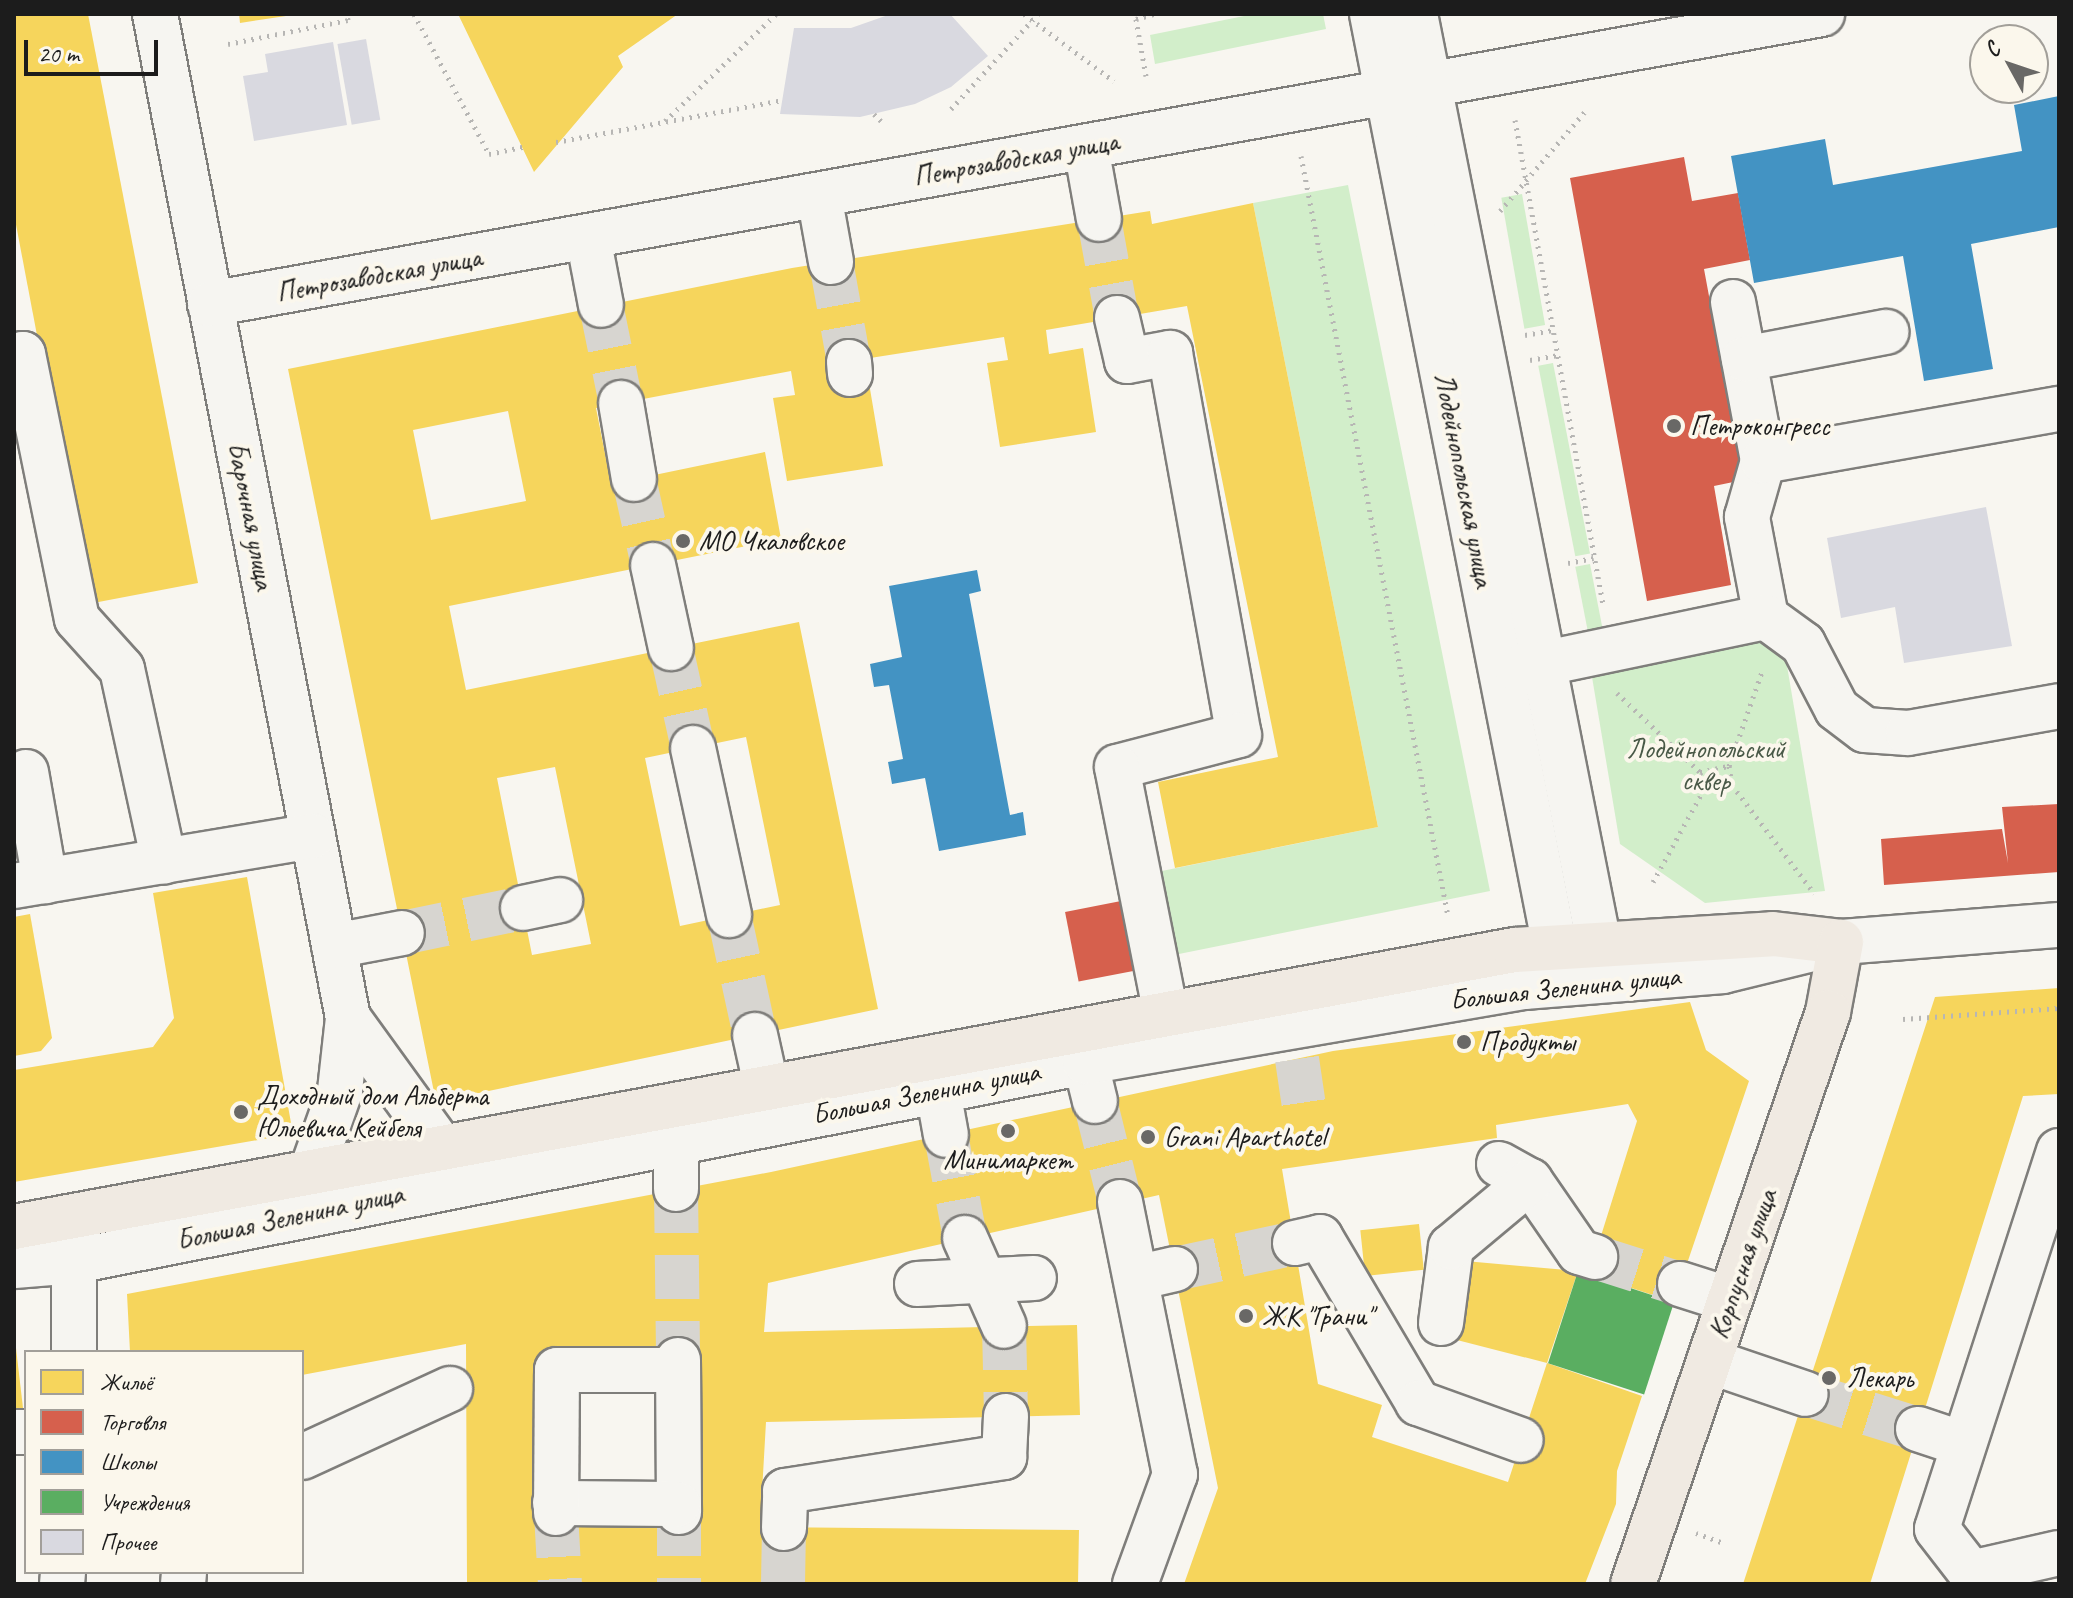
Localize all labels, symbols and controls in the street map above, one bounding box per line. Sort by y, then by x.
scale bar [28,24,162,74]
north arrow [1969,24,2049,104]
text: С [1978,37,2006,63]
text: 20 m [38,39,79,69]
street label: Петрозаводская улица [910,124,1122,194]
street label: Петрозаводская улица [273,240,485,310]
street label: Лодейнопольская улица [1427,369,1501,591]
place label: Петроконгресс [1690,409,1830,443]
marker: Петроконгресс [1665,417,1683,435]
street label: Барочная улица [220,439,282,593]
place label: МО Чкаловское [699,524,844,558]
marker: МО Чкаловское [674,532,692,550]
park label: Лодейнопольский сквер [1627,732,1785,798]
street label: Большая Зеленина улица [1448,959,1682,1017]
place label: Продукты [1480,1025,1575,1059]
marker: Продукты [1455,1033,1473,1051]
street label: Большая Зеленина улица [809,1054,1043,1132]
place label: Доходный дом Альберта Юльевича Кейбеля [257,1079,491,1145]
marker: Доходный дом Альберта Юльевича Кейбеля [232,1103,250,1121]
place label: Grani Aparthotel [1164,1120,1327,1154]
marker: Минимаркет [999,1122,1017,1140]
marker: Grani Aparthotel [1139,1128,1157,1146]
place label: Минимаркет [943,1143,1073,1177]
street label: Большая Зеленина улица [173,1176,407,1258]
street label: Корпусная улица [1701,1184,1785,1344]
place label: ЖК "Грани" [1262,1299,1373,1333]
marker: ЖК "Грани" [1237,1307,1255,1325]
legend [24,1350,304,1574]
place label: Лекарь [1847,1361,1913,1395]
text: Жильё [100,1367,152,1397]
marker: Лекарь [1818,1367,1840,1389]
text: Торговля [100,1407,165,1437]
text: Школы [100,1447,156,1477]
text: Учреждения [100,1487,190,1517]
text: Прочее [100,1527,156,1557]

